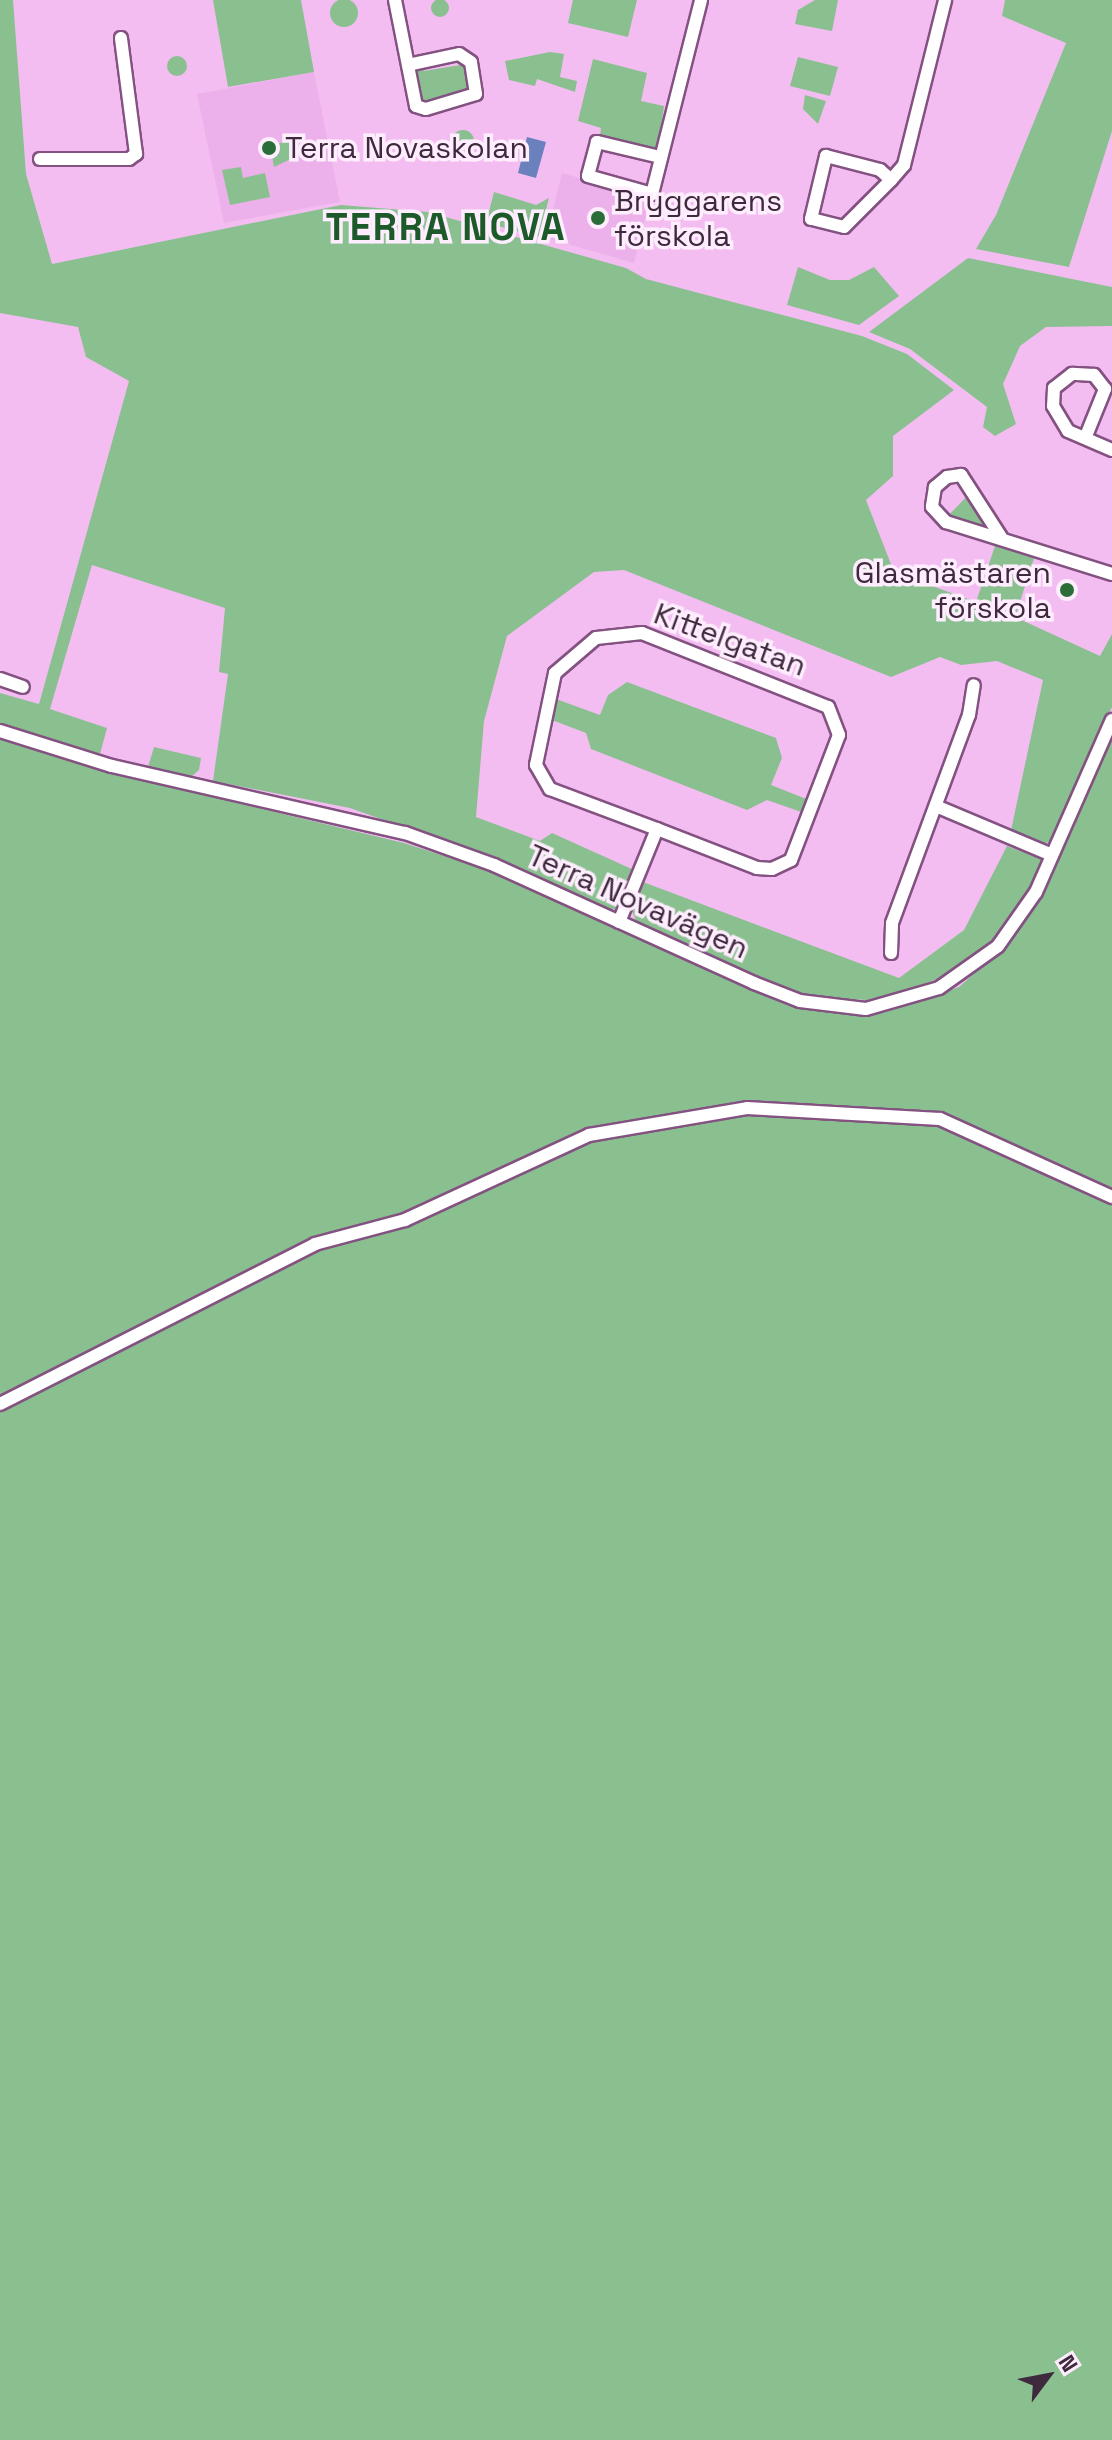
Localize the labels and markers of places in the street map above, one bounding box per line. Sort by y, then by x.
place label: Terra Novaskolan [285,130,528,166]
marker: Terra Novaskolan [260,139,278,157]
place label: Bryggarens förskola [614,183,782,254]
marker: Bryggarens förskola [589,209,607,227]
place label: Glasmästaren förskola [855,555,1051,626]
marker: Glasmästaren förskola [1058,581,1076,599]

